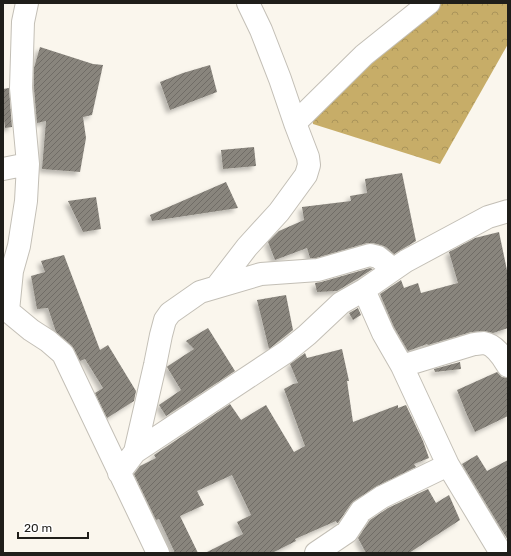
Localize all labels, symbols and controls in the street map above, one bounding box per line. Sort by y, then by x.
scale bar [18,514,88,540]
text: 20 m [24,521,52,535]

